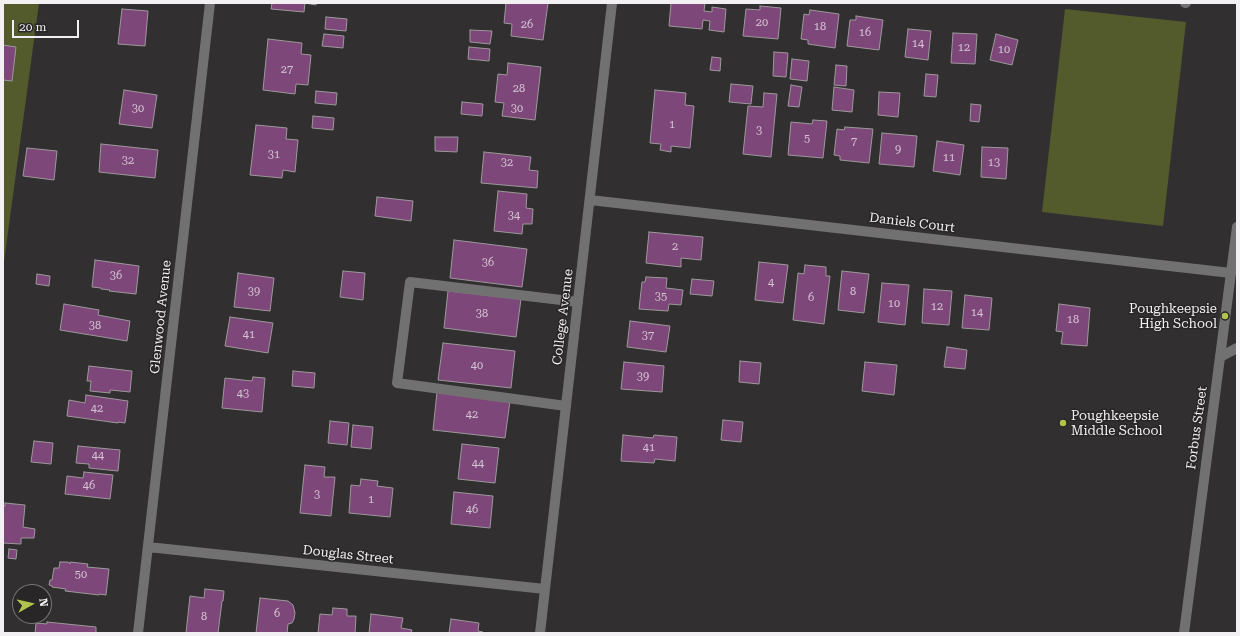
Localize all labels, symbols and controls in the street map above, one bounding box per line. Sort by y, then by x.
scale bar [14,12,81,38]
house number: 20 [756,16,768,30]
house number: 26 [521,18,533,32]
text: 20 m [19,20,46,34]
house number: 18 [814,20,826,34]
house number: 16 [859,26,871,40]
house number: 14 [912,37,924,51]
house number: 12 [958,41,970,55]
house number: 10 [998,43,1010,57]
house number: 27 [281,63,293,77]
house number: 28 [513,82,525,96]
house number: 30 [132,102,144,116]
house number: 30 [511,102,523,116]
house number: 1 [669,118,675,132]
house number: 3 [756,124,762,138]
house number: 5 [804,132,810,146]
house number: 7 [851,135,857,149]
house number: 9 [895,143,901,157]
house number: 31 [268,148,280,162]
house number: 11 [943,151,955,165]
house number: 32 [122,154,134,168]
house number: 32 [501,156,513,170]
house number: 13 [988,156,1000,170]
house number: 34 [508,209,520,223]
street label: Daniels Court [868,210,956,236]
house number: 2 [672,240,678,254]
house number: 36 [482,256,494,270]
street label: Glenwood Avenue [147,259,175,375]
street label: College Avenue [549,268,577,366]
house number: 36 [110,269,122,283]
house number: 4 [768,276,774,290]
house number: 39 [248,285,260,299]
house number: 8 [850,285,856,299]
house number: 35 [655,290,667,304]
house number: 6 [808,291,814,305]
house number: 10 [888,297,900,311]
house number: 12 [931,300,943,314]
place label: Poughkeepsie High School [1129,301,1217,332]
house number: 14 [971,306,983,320]
house number: 38 [476,307,488,321]
marker: Poughkeepsie High School [1220,311,1230,321]
house number: 18 [1067,313,1079,327]
house number: 38 [89,319,101,333]
house number: 41 [243,328,255,342]
house number: 37 [642,329,654,343]
house number: 40 [471,359,483,373]
house number: 39 [637,370,649,384]
street label: Forbus Street [1183,385,1211,471]
house number: 43 [237,387,249,401]
house number: 42 [91,402,103,416]
house number: 42 [466,408,478,422]
place label: Poughkeepsie Middle School [1071,408,1163,439]
marker: Poughkeepsie Middle School [1058,418,1068,428]
house number: 41 [643,441,655,455]
house number: 44 [92,449,104,463]
house number: 44 [472,457,484,471]
house number: 46 [83,479,95,493]
house number: 3 [314,488,320,502]
house number: 1 [368,493,374,507]
house number: 46 [466,503,478,517]
street label: Douglas Street [302,542,394,568]
house number: 50 [75,568,87,582]
north arrow [12,584,52,624]
text: N [36,597,50,607]
house number: 6 [274,607,280,621]
house number: 8 [201,610,207,624]

